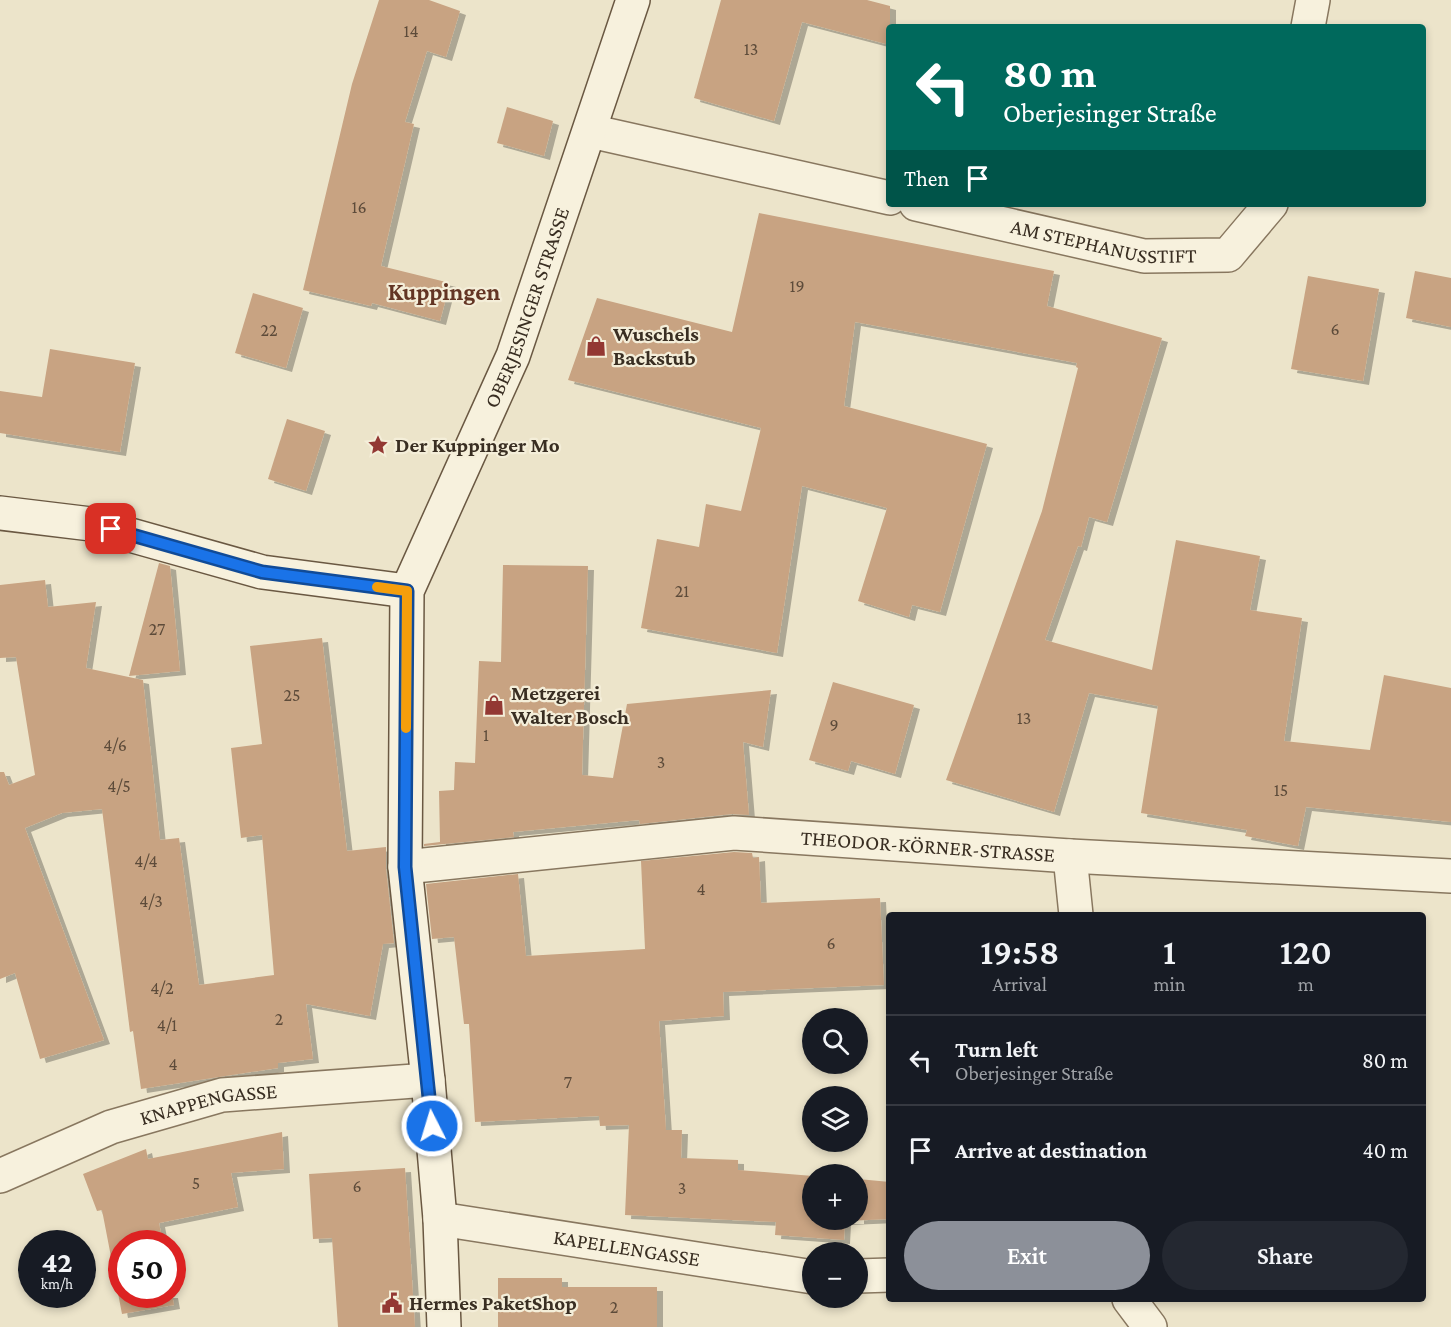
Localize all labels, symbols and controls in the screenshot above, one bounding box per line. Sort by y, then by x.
house number: 14 [403,21,419,41]
house number: 13 [744,39,758,59]
icon: left [904,48,982,126]
text: 80 m [1003,49,1097,96]
text: Oberjesinger Straße [1003,98,1217,128]
icon: arrive [961,162,994,195]
text: Then [904,166,949,191]
house number: 16 [351,197,367,217]
street label: OBERJESINGER STRASSE [479,204,574,411]
street label: AM STEPHANUSSTIFT [1008,214,1197,268]
house number: 19 [789,276,805,296]
district label: Kuppingen [388,278,500,305]
house number: 6 [1330,319,1340,339]
house number: 22 [260,320,278,340]
place label: Wuschels Backstub [612,322,699,370]
shop icon: Wuschels Backstub [584,334,608,358]
place icon: Der Kuppinger Mo [366,433,390,457]
place label: Der Kuppinger Mo [395,433,560,457]
pin [85,503,136,554]
icon: arrive [94,512,127,545]
house number: 21 [675,581,689,601]
house number: 27 [149,619,165,639]
place label: Metzgerei Walter Bosch [510,681,629,729]
house number: 25 [283,685,301,705]
shop icon: Metzgerei Walter Bosch [482,693,506,717]
house number: 13 [1017,708,1031,728]
house number: 9 [829,715,839,735]
house number: 1 [483,725,489,745]
house number: 4/6 [103,735,127,755]
house number: 3 [657,752,665,772]
house number: 4/5 [107,776,131,796]
house number: 15 [1274,780,1288,800]
street label: THEODOR-KÖRNER-STRASSE [800,826,1056,867]
house number: 4/4 [134,851,158,871]
house number: 4 [696,879,706,899]
house number: 4/3 [139,891,163,911]
text: 19:58 [980,932,1059,972]
text: 1 [1163,932,1176,972]
text: 120 [1280,932,1332,972]
house number: 6 [826,933,836,953]
text: Arrival [993,973,1047,995]
text: min [1154,973,1186,995]
text: m [1298,973,1314,995]
house number: 4/2 [150,978,174,998]
map controls [802,1008,868,1308]
button: search [802,1008,868,1074]
house number: 2 [275,1009,283,1029]
house number: 4/1 [157,1015,177,1035]
text: Turn left [955,1037,1038,1062]
icon: left [904,1044,937,1077]
text: 80 m [1362,1048,1408,1073]
house number: 4 [168,1054,178,1074]
text: Oberjesinger Straße [955,1062,1113,1084]
house number: 7 [564,1072,572,1092]
street label: KNAPPENGASSE [137,1079,278,1130]
button: layers [802,1086,868,1152]
position arrow [400,1094,464,1158]
icon: arrive [904,1134,937,1167]
text: Arrive at destination [955,1138,1147,1163]
text: 40 m [1363,1138,1408,1163]
button: + [802,1164,868,1230]
house number: 5 [192,1173,200,1193]
house number: 6 [352,1176,362,1196]
house number: 3 [678,1178,686,1198]
button: Exit [904,1221,1150,1290]
button: Share [1162,1221,1408,1290]
street label: KAPELLENGASSE [552,1225,702,1271]
speed limit sign: 50 [108,1230,186,1308]
button: − [802,1242,868,1308]
text: 42 [41,1245,73,1278]
text: km/h [41,1276,73,1292]
public building icon: Hermes PaketShop [380,1291,404,1315]
place label: Hermes PaketShop [409,1291,577,1315]
house number: 2 [610,1297,618,1317]

